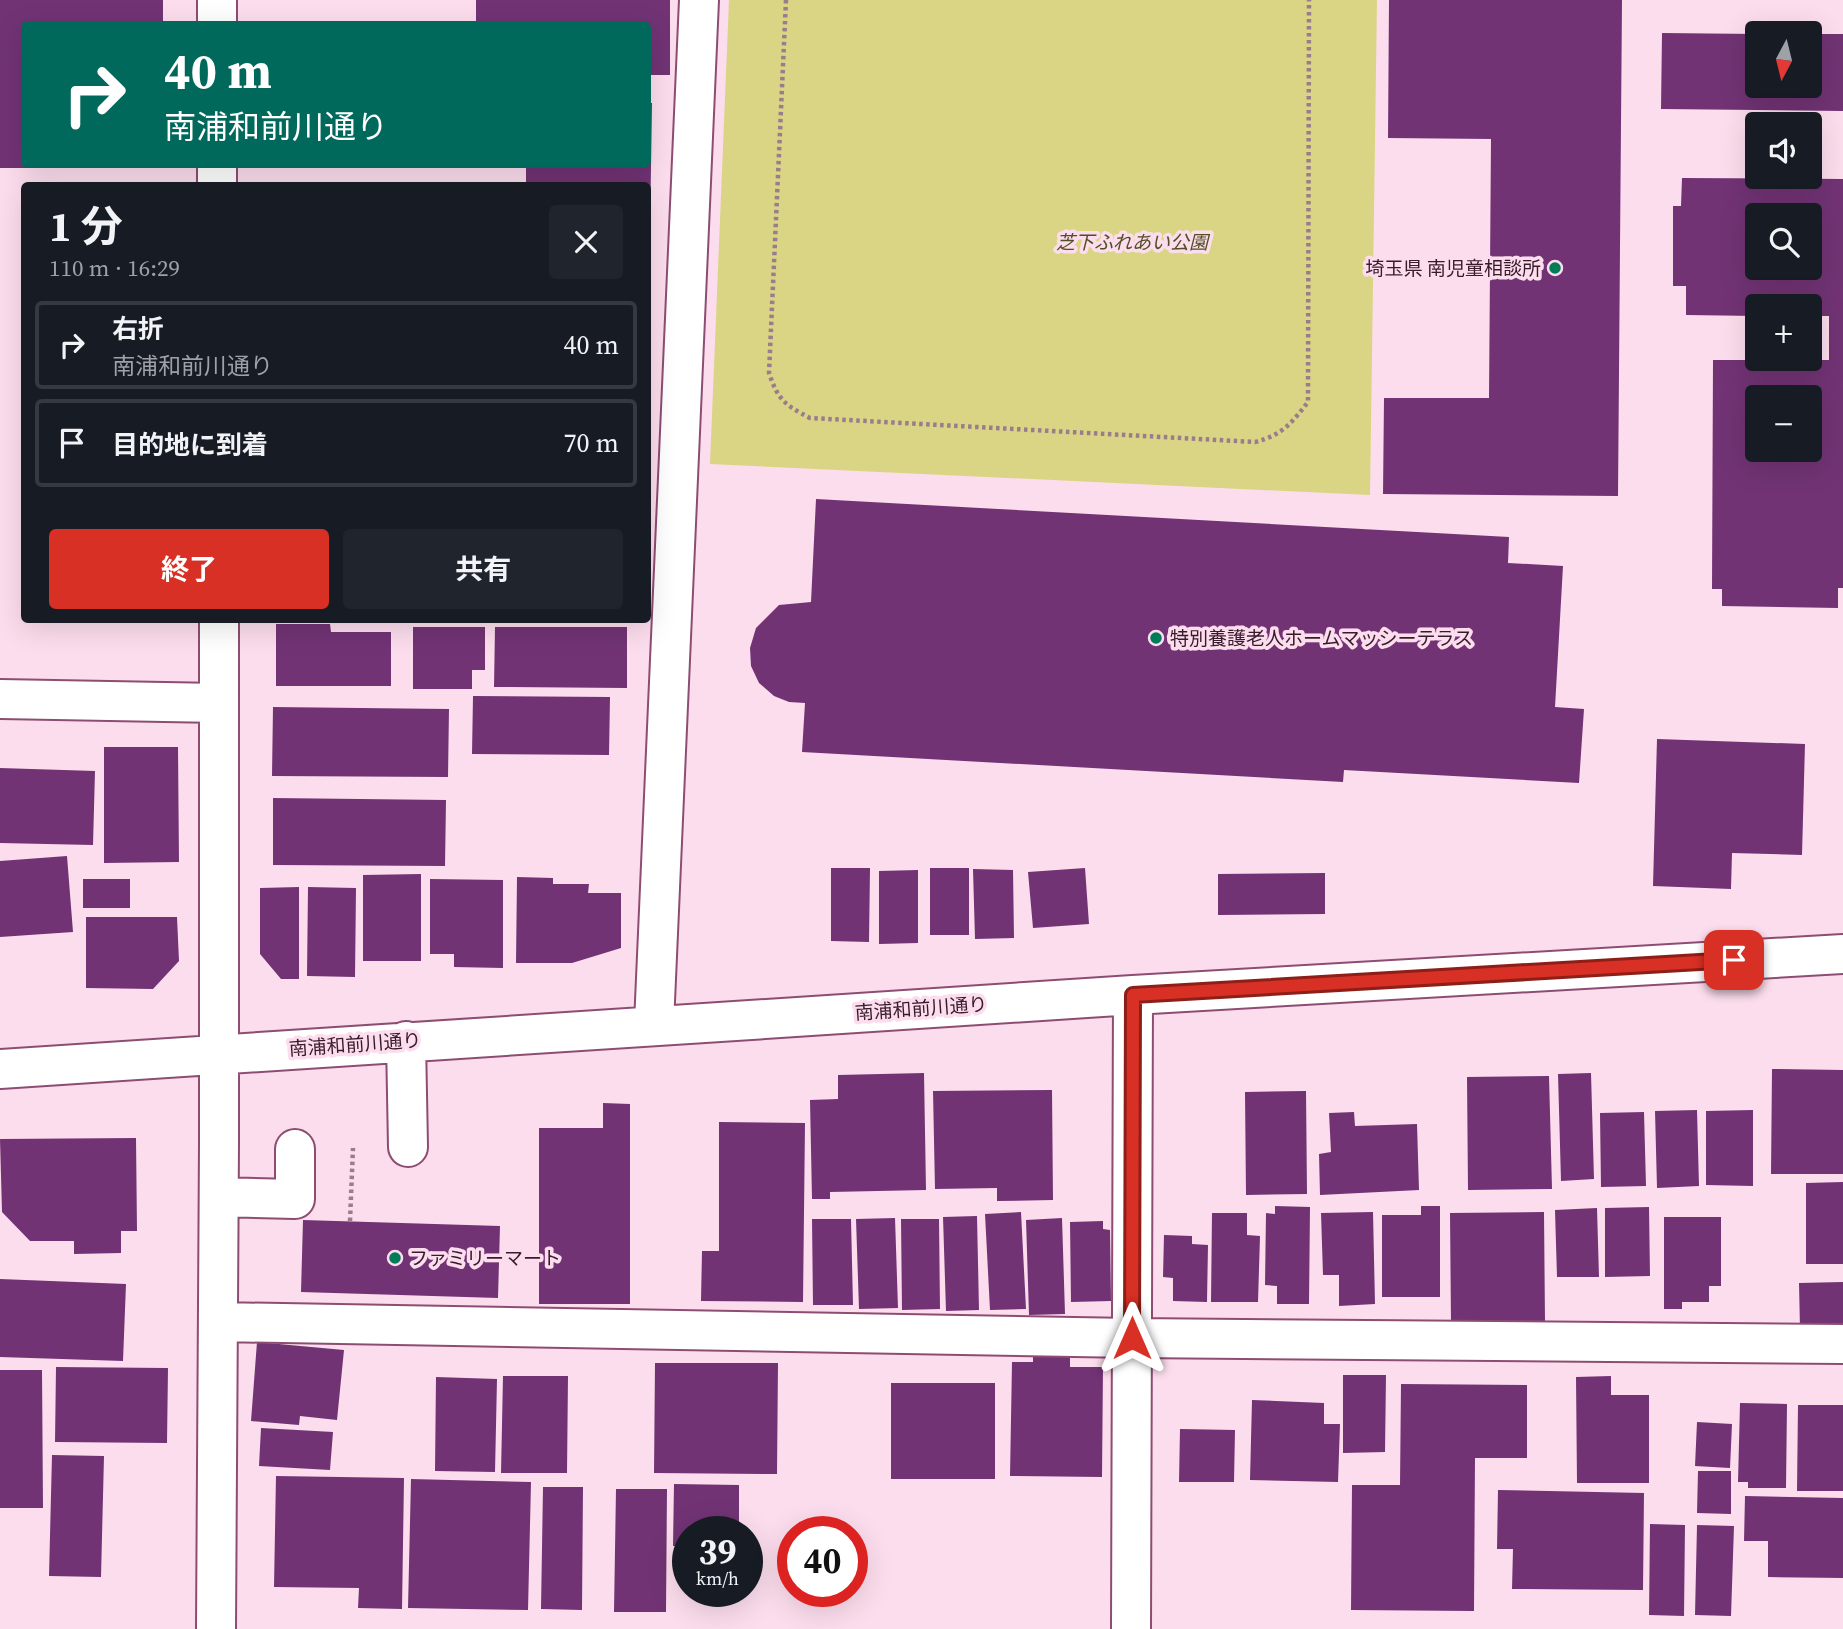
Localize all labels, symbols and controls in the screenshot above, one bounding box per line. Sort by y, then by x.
north arrow [1745,21,1822,98]
map controls [1745,21,1822,462]
text: 40 m [164,37,272,104]
icon: right [49,49,140,140]
text: 南浦和前川通り [164,105,388,149]
button: sound [1745,112,1822,189]
text: 1 分 [49,197,123,255]
button: search [1745,203,1822,280]
button: close [549,205,623,279]
park label: 芝下ふれあい公園 [1056,229,1211,255]
text: 110 m · 16:29 [49,252,180,284]
place label: 埼玉県 南児童相談所 [1366,255,1541,281]
marker: 埼玉県 南児童相談所 [1547,260,1563,276]
button: + [1745,294,1822,371]
text: 右折 [112,311,164,347]
icon: right [53,326,91,364]
text: 40 m [564,327,619,363]
text: 南浦和前川通り [112,350,273,382]
button: − [1745,385,1822,462]
icon: arrive [53,424,91,462]
text: 70 m [564,425,619,461]
text: 目的地に到着 [112,427,268,463]
button: 終了 [49,529,329,609]
button: 共有 [343,529,623,609]
place label: 特別養護老人ホームマッシーテラス [1170,625,1473,651]
marker: 特別養護老人ホームマッシーテラス [1148,630,1164,646]
pin [1704,930,1764,990]
icon: arrive [1715,941,1753,979]
street label: 南浦和前川通り [854,990,988,1026]
street label: 南浦和前川通り [288,1026,422,1062]
place label: ファミリーマート [409,1245,561,1271]
marker: ファミリーマート [387,1250,403,1266]
position arrow [1095,1301,1169,1375]
speed limit sign: 40 [777,1516,868,1607]
text: 39 [699,1528,736,1576]
text: km/h [696,1566,739,1591]

